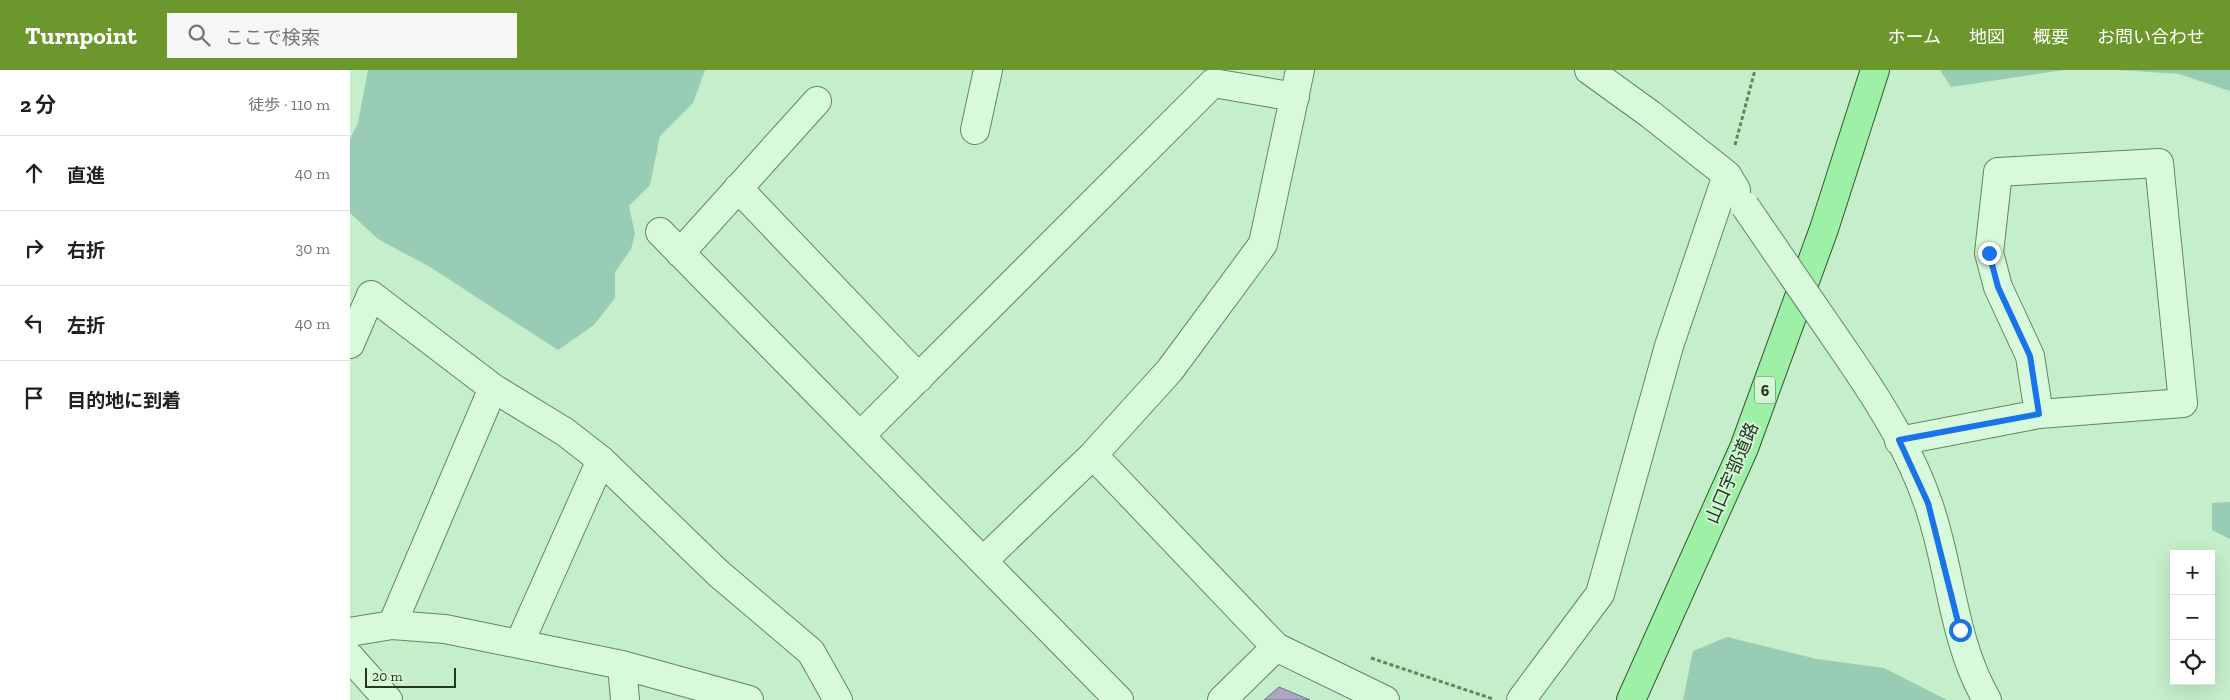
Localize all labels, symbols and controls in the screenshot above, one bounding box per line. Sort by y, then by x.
search box [167,13,517,58]
text: Turnpoint [25,21,137,50]
icon: search [185,21,213,49]
text: ここで検索 [225,26,320,49]
text: ホーム [1888,26,1941,48]
text: 地図 [1969,26,2005,48]
text: 概要 [2033,26,2069,48]
text: お問い合わせ [2097,26,2205,48]
text: 2 分 [20,92,56,117]
text: 徒歩 · 110 m [248,95,330,114]
icon: ahead [20,159,48,187]
text: 直進 [67,164,105,187]
text: 40 m [295,164,330,183]
icon: right [20,234,48,262]
text: 右折 [67,239,105,262]
text: 30 m [296,239,330,258]
route end [1978,242,2001,265]
icon: left [20,309,48,337]
text: 左折 [67,314,105,337]
text: 40 m [295,314,330,333]
road number: 6 [1755,376,1775,404]
icon: arrive [20,384,48,412]
text: 目的地に到着 [67,389,181,412]
street label: 山口宇部道路 [1701,419,1763,527]
map controls [2170,550,2215,685]
button: + [2170,550,2215,595]
button: − [2170,595,2215,640]
route start [1949,619,1972,642]
button: locate [2170,640,2215,685]
scale bar [365,665,456,688]
text: 20 m [372,668,403,685]

